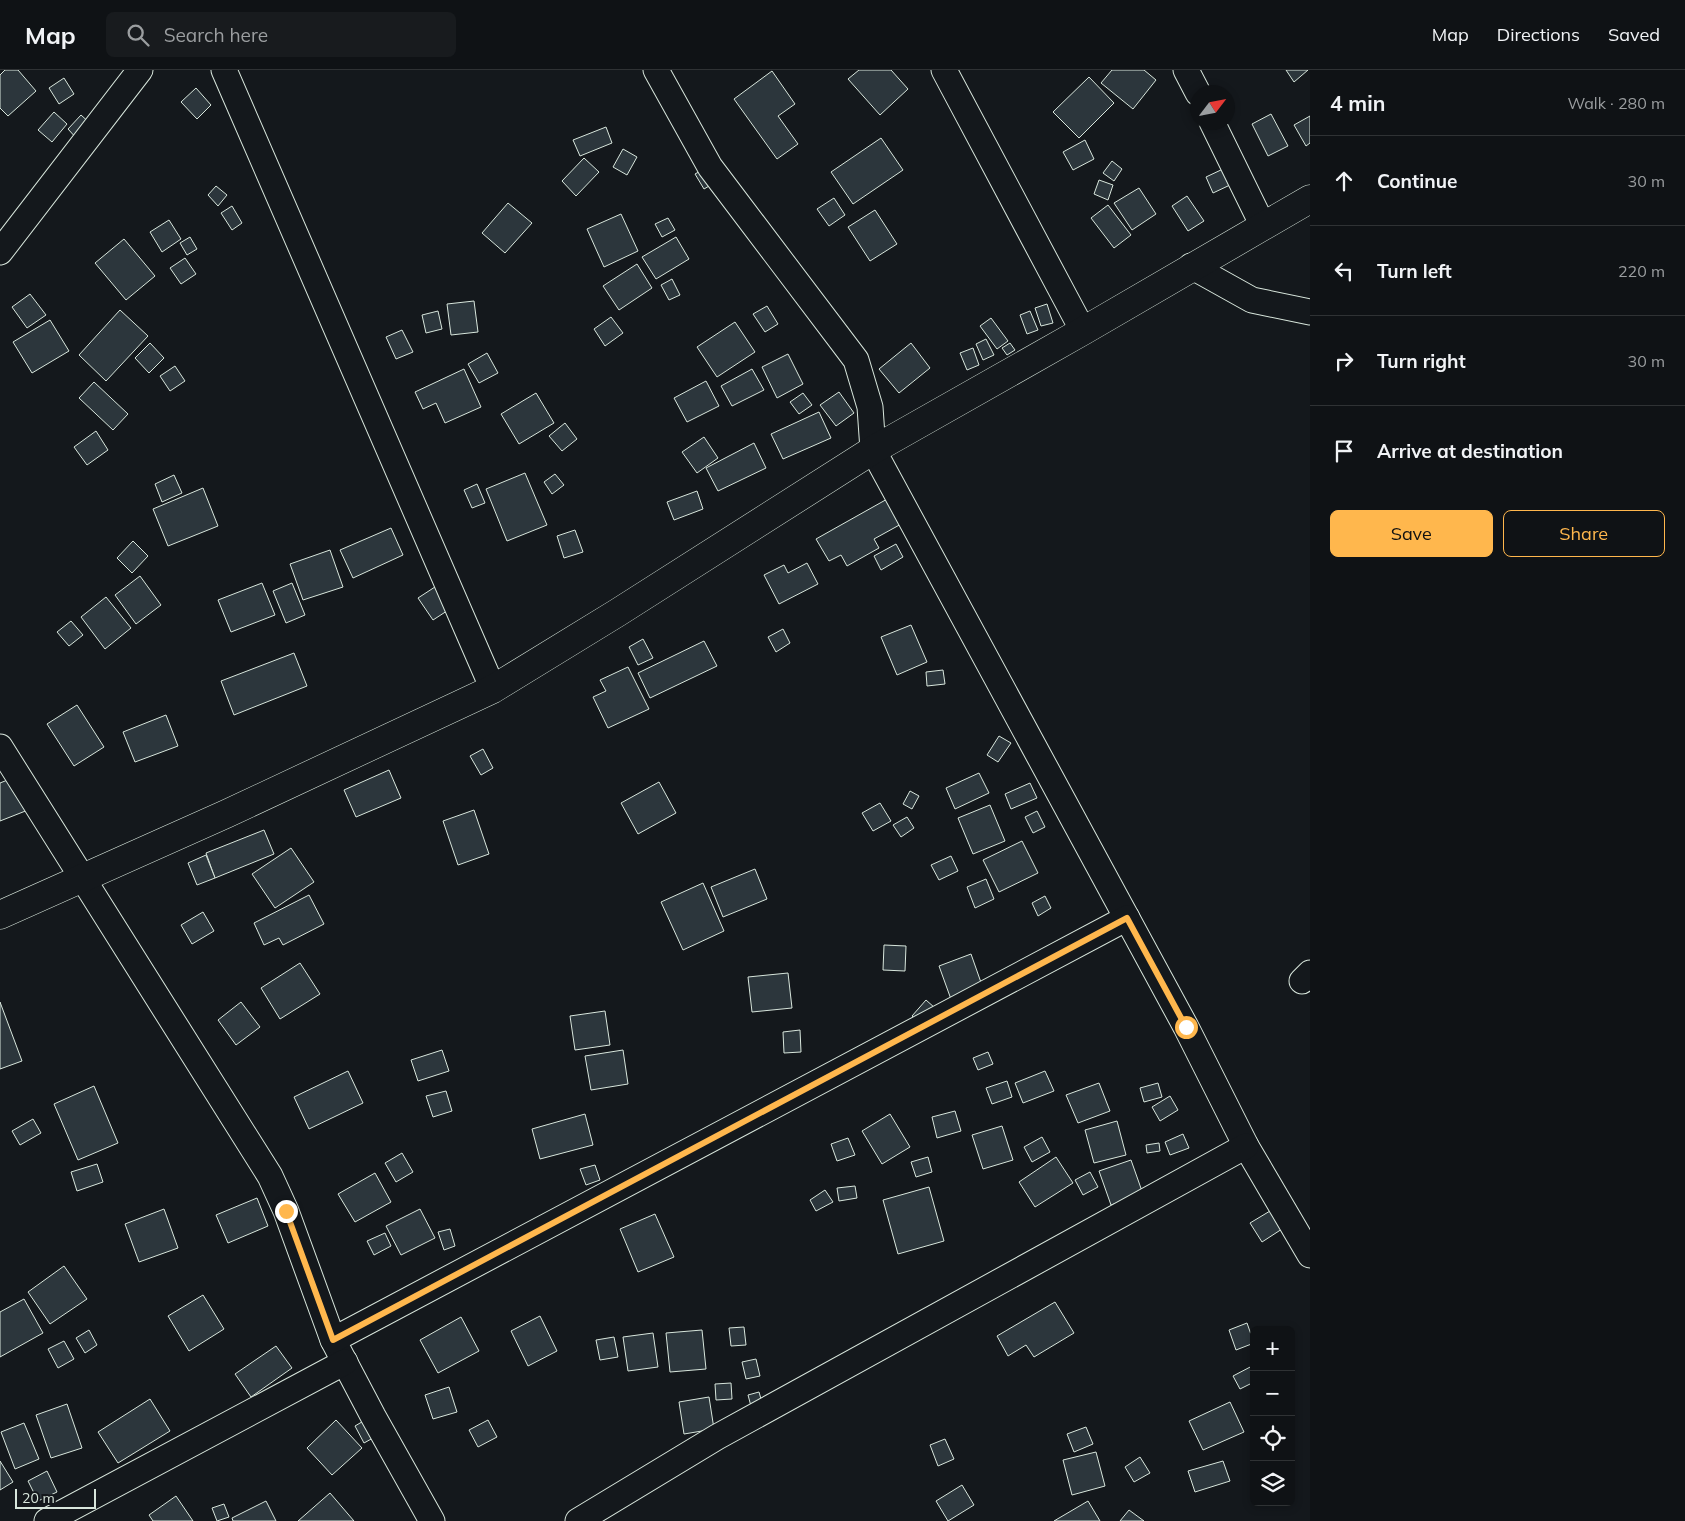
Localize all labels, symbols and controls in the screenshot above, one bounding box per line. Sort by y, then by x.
search box [106,12,456,57]
text: Map [25,20,76,50]
icon: search [124,21,152,49]
text: Search here [164,23,268,47]
text: Map [1432,23,1469,46]
text: Directions [1497,23,1580,46]
text: Saved [1608,23,1660,46]
north arrow [1190,85,1235,130]
text: 4 min [1330,90,1385,116]
text: Walk · 280 m [1567,93,1665,113]
icon: ahead [1330,167,1358,195]
text: Continue [1377,169,1457,193]
text: 30 m [1628,171,1665,191]
icon: left [1330,257,1358,285]
text: Turn left [1377,259,1452,283]
text: 220 m [1618,261,1665,281]
icon: right [1330,347,1358,375]
text: Turn right [1377,349,1466,373]
text: 30 m [1628,351,1665,371]
icon: arrive [1330,437,1358,465]
text: Arrive at destination [1377,439,1563,463]
button: Save [1330,510,1493,557]
button: Share [1503,510,1665,557]
route start [1175,1016,1198,1039]
route end [275,1200,298,1223]
map controls [1250,1326,1295,1506]
button: + [1250,1326,1295,1371]
button: − [1250,1371,1295,1416]
button: locate [1250,1416,1295,1461]
button: layers [1250,1461,1295,1506]
scale bar [15,1486,96,1509]
text: 20 m [22,1489,55,1507]

